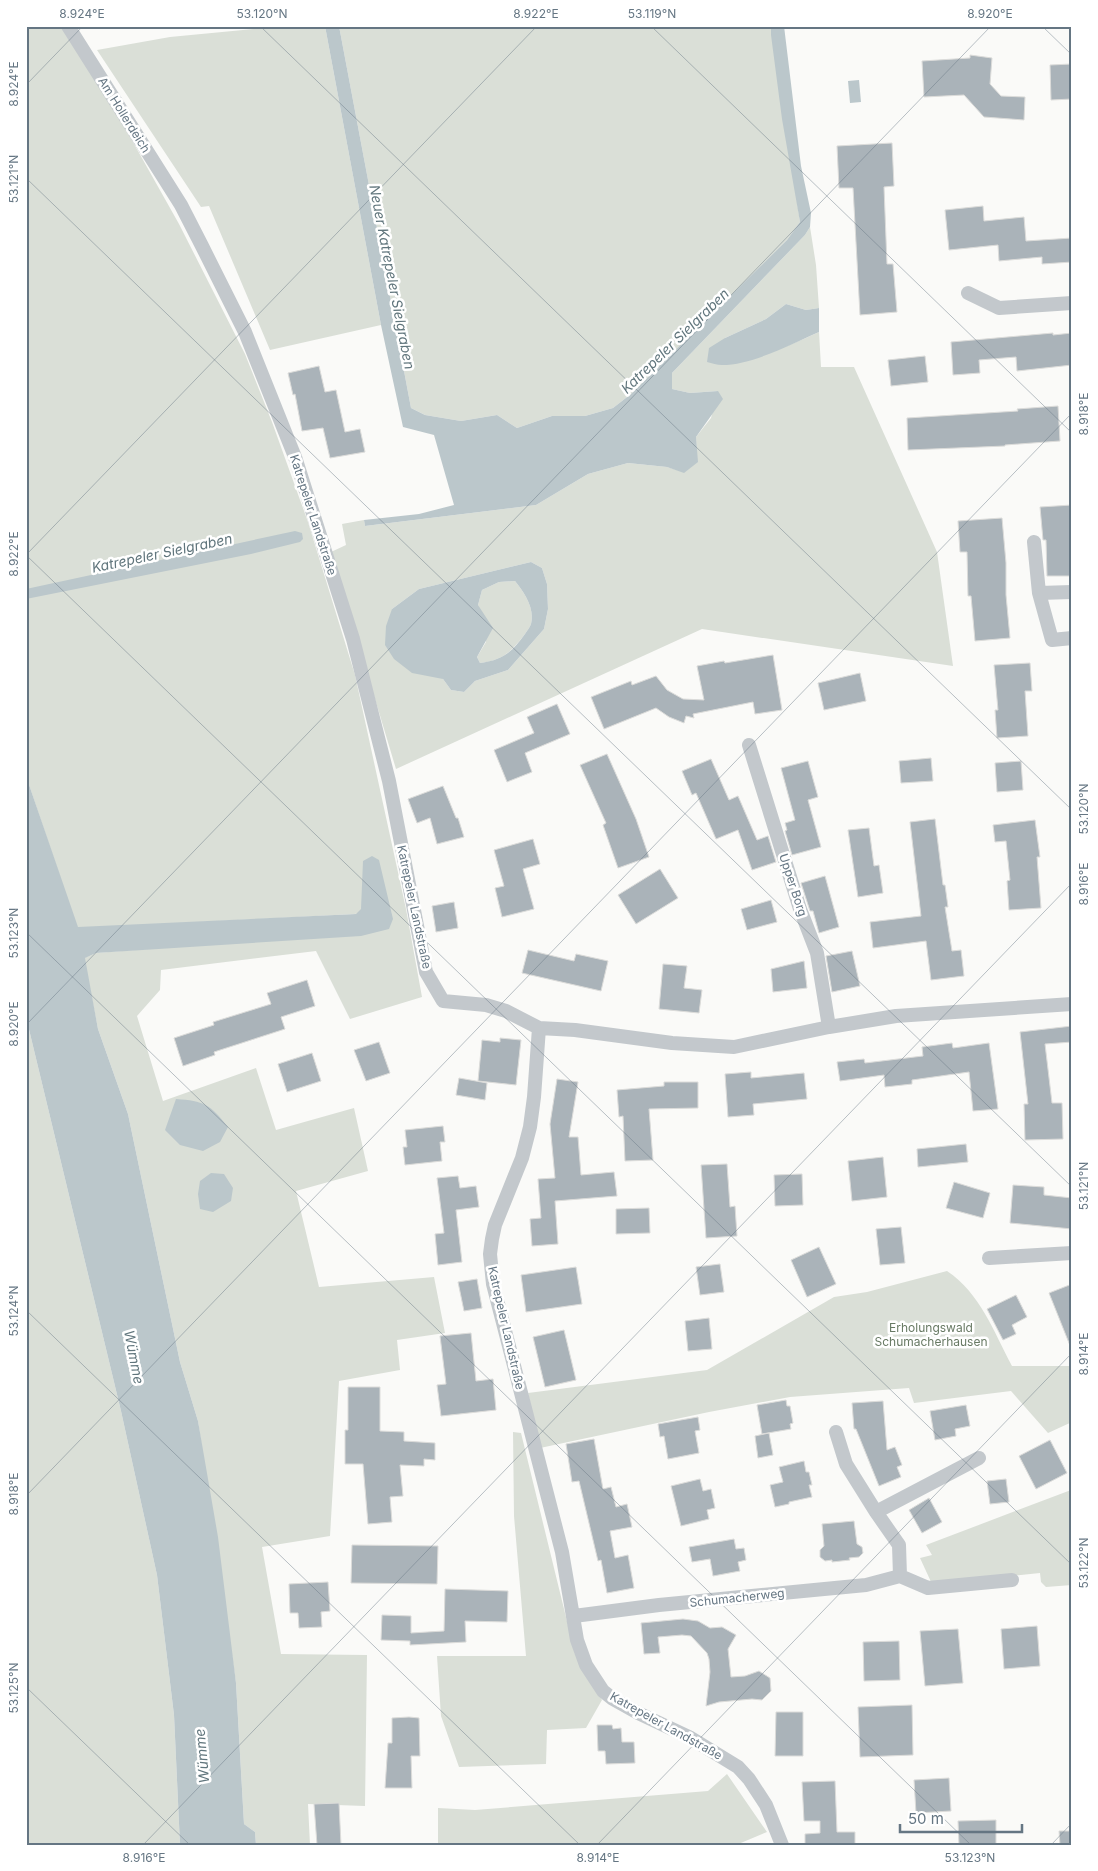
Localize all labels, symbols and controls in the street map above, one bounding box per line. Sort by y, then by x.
text: 8.924°E [59,6,105,21]
text: 53.120°N [236,6,288,21]
text: 8.922°E [513,6,559,21]
text: 53.119°N [628,6,676,21]
text: 8.920°E [967,6,1013,21]
text: 8.924°E [6,61,21,107]
street label: Am Hollerdeich [95,74,154,155]
text: 53.121°N [6,155,21,203]
water label: Neuer Katrepeler Sielgraben [366,183,419,371]
water label: Katrepeler Sielgraben [617,285,732,397]
text: 8.918°E [1076,393,1091,435]
street label: Katrepeler Landstraße [287,453,340,577]
water label: Katrepeler Sielgraben [90,529,234,576]
text: 8.922°E [6,531,21,577]
text: 53.120°N [1076,783,1091,835]
street label: Katrepeler Landstraße [394,844,435,970]
street label: Upper Borg [776,851,811,918]
text: 8.916°E [1076,863,1091,905]
text: 53.123°N [6,908,21,958]
text: 8.920°E [6,1001,21,1047]
text: 53.121°N [1076,1162,1091,1210]
street label: Katrepeler Landstraße [485,1265,528,1391]
text: 53.124°N [6,1286,21,1336]
park label: Erholungswald Schumacherhausen [875,1320,988,1349]
water label: Wümme [121,1328,148,1385]
text: 8.914°E [1076,1332,1091,1376]
text: 8.918°E [6,1473,21,1515]
text: 53.122°N [1076,1538,1091,1588]
street label: Schumacherweg [689,1585,785,1610]
text: 53.125°N [6,1663,21,1713]
street label: Katrepeler Landstraße [607,1688,725,1763]
water label: Wümme [191,1728,212,1784]
scale bar [900,1801,1023,1833]
text: 50 m [908,1809,944,1828]
text: 8.916°E [123,1850,165,1865]
text: 8.914°E [576,1850,620,1865]
text: 53.123°N [945,1850,995,1865]

